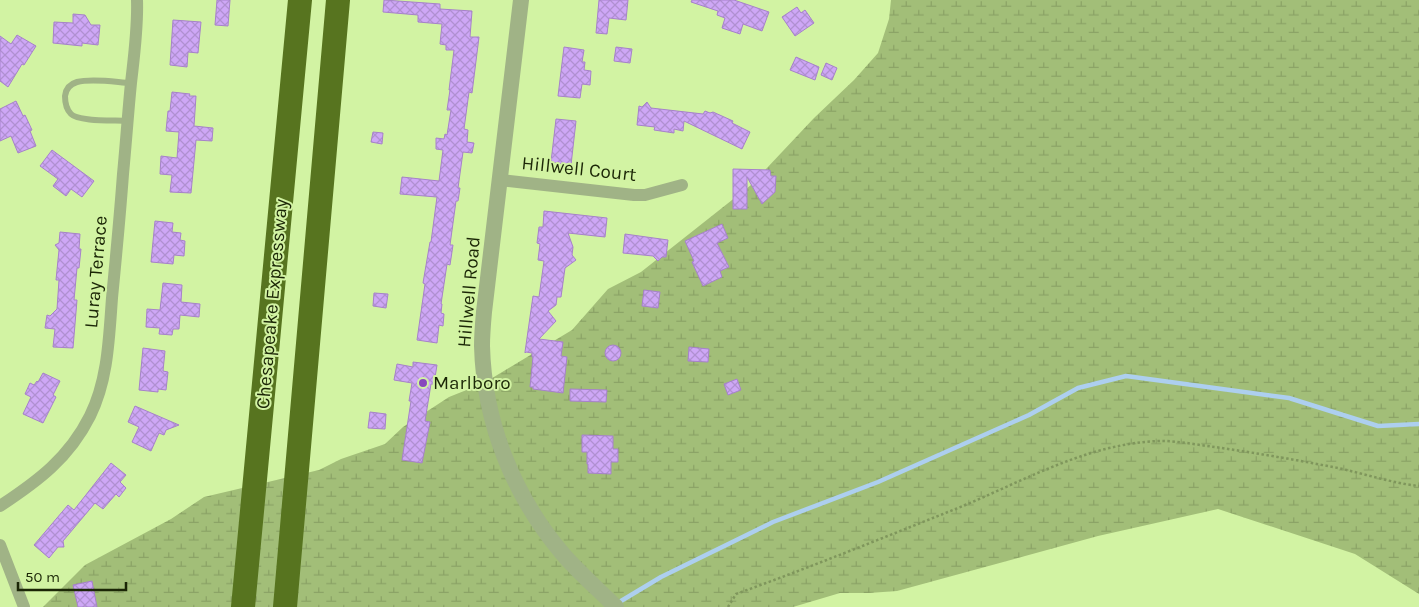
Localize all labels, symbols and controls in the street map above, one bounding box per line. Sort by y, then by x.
street label: Hillwell Court [521,152,637,186]
street label: Chesapeake Expressway [252,198,292,410]
street label: Luray Terrace [80,215,112,329]
street label: Hillwell Road [453,236,485,348]
place label: Marlboro [433,372,511,394]
marker: Marlboro [417,377,429,389]
scale bar [18,560,125,592]
text: 50 m [25,568,60,586]

